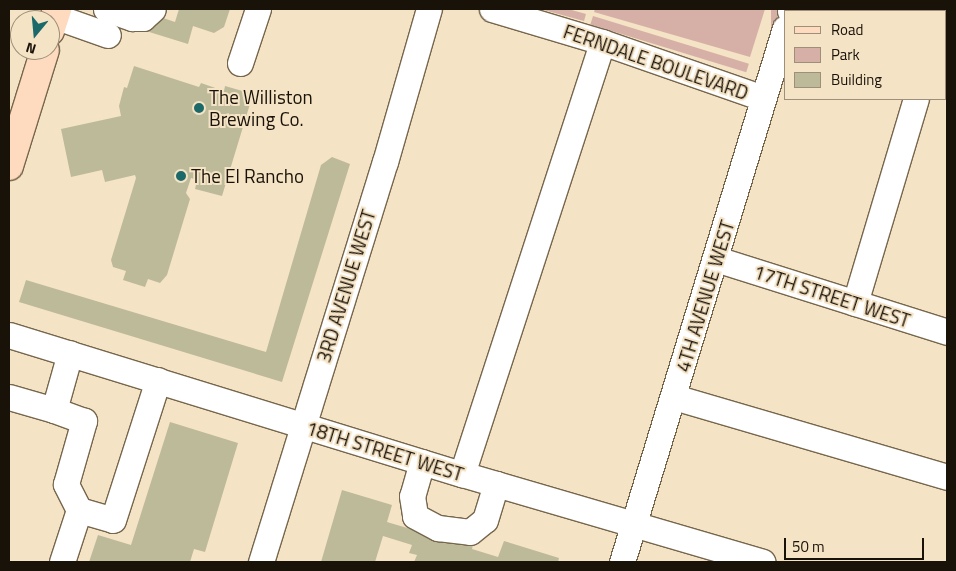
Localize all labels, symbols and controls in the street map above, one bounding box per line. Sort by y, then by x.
north arrow [10,10,60,60]
legend [784,10,946,100]
text: Road [831,18,863,41]
street label: FERNDALE BOULEVARD [561,20,751,104]
text: N [23,37,38,60]
text: Park [831,43,860,66]
text: Building [831,68,882,91]
place label: The Williston Brewing Co. [209,86,313,130]
marker: The Williston Brewing Co. [193,102,205,114]
place label: The El Rancho [191,165,304,187]
marker: The El Rancho [175,170,187,182]
street label: 3RD AVENUE WEST [312,207,380,365]
street label: 4TH AVENUE WEST [671,217,739,375]
street label: 17TH STREET WEST [751,260,913,332]
street label: 18TH STREET WEST [304,416,466,486]
scale bar [786,528,926,560]
text: 50 m [792,535,825,558]

